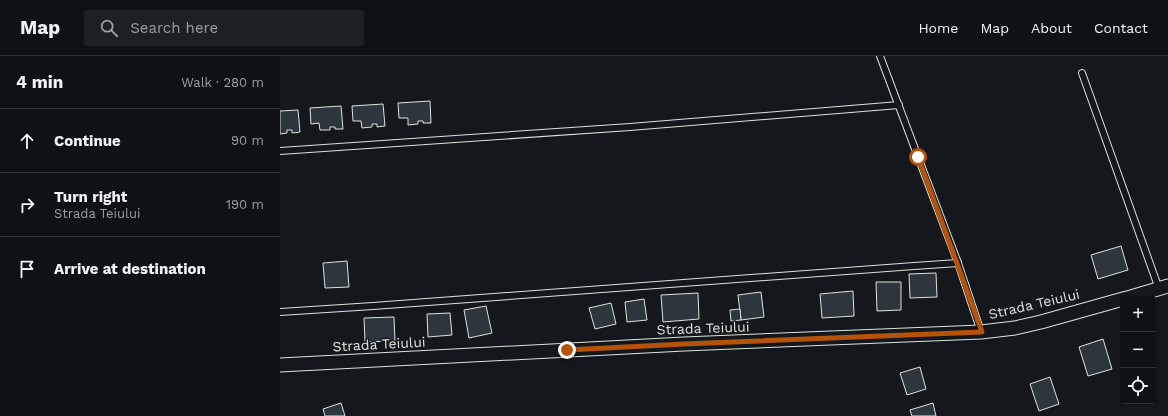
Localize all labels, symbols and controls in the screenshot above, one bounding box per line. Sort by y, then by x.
search box [84,10,364,46]
text: Map [20,16,60,39]
icon: search [98,17,120,39]
text: Search here [130,19,218,37]
text: Home [918,20,958,36]
text: Map [980,20,1009,36]
text: About [1031,20,1072,36]
text: Contact [1094,20,1148,36]
text: 4 min [16,72,63,92]
text: Walk · 280 m [181,75,264,90]
icon: ahead [16,130,38,152]
text: Continue [54,132,121,150]
text: 90 m [231,133,264,148]
route start [909,148,927,166]
text: Turn right [54,188,127,206]
icon: right [16,194,38,216]
text: 190 m [226,197,264,212]
text: Strada Teiului [54,206,140,221]
icon: arrive [16,258,38,280]
text: Arrive at destination [54,260,206,278]
street label: Strada Teiului [987,286,1081,322]
map controls [1120,296,1156,404]
button: + [1120,296,1156,332]
street label: Strada Teiului [656,318,750,338]
button: − [1120,332,1156,368]
street label: Strada Teiului [332,334,426,354]
route end [558,341,576,359]
button: locate [1120,368,1156,404]

